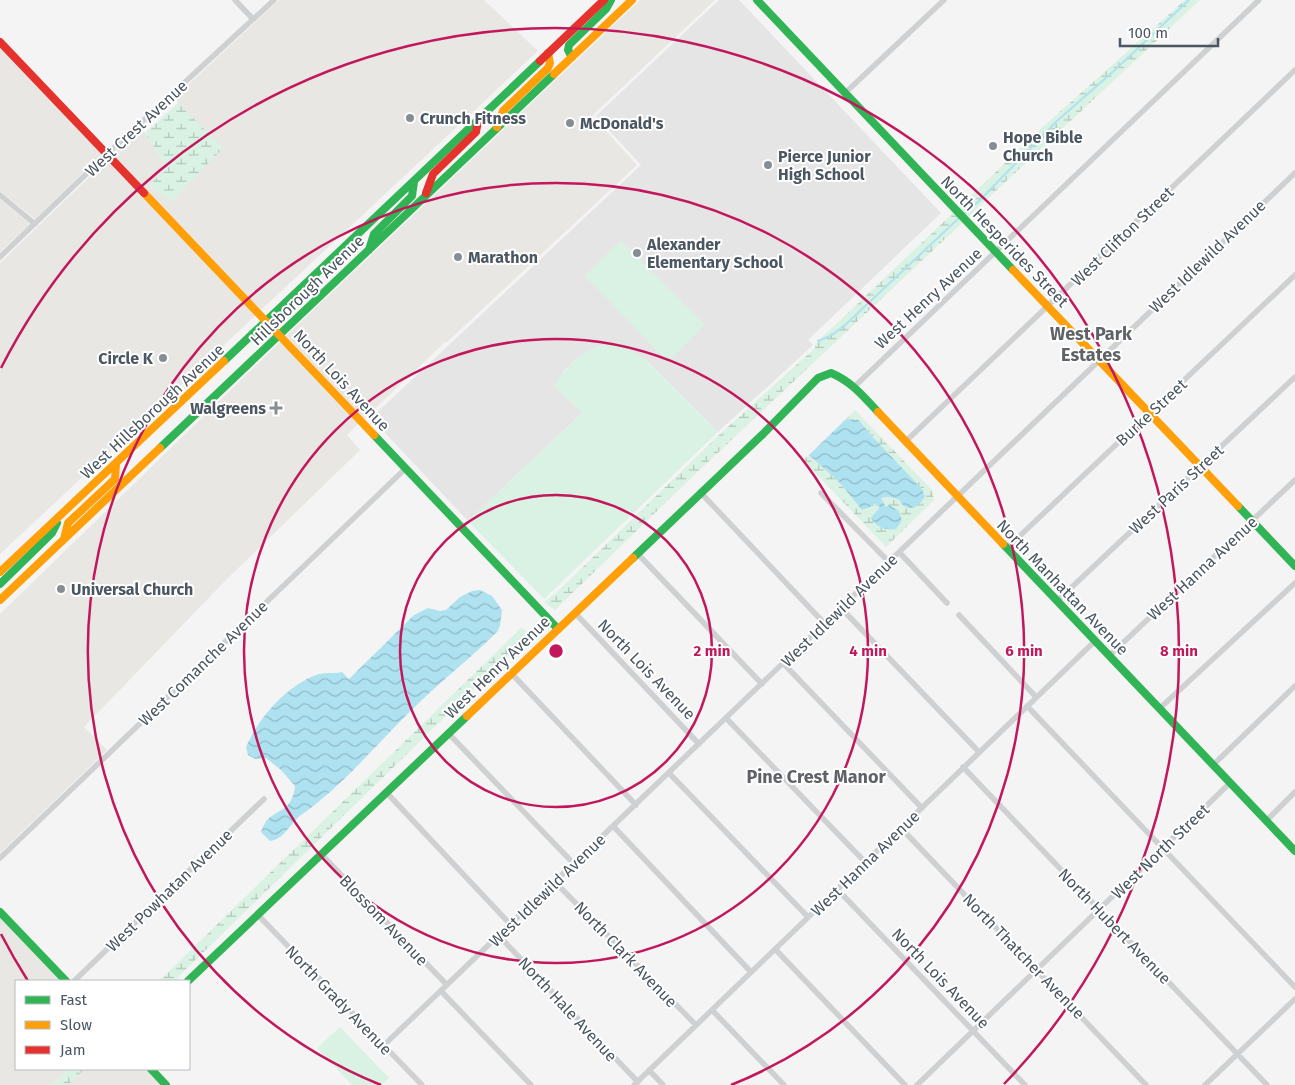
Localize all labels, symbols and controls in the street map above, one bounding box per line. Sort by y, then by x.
scale bar [1120,15,1218,47]
text: 100 m [1128,24,1168,42]
street label: West Crest Avenue [81,76,191,181]
place label: Crunch Fitness [420,109,526,128]
marker: Crunch Fitness [404,112,416,124]
place label: McDonald's [580,114,664,133]
marker: McDonald's [564,117,576,129]
place label: Hope Bible Church [1003,128,1083,165]
marker: Hope Bible Church [987,140,999,152]
place label: Pierce Junior High School [778,147,871,184]
marker: Pierce Junior High School [762,159,774,171]
street label: North Hesperides Street [937,172,1072,311]
street label: West Clifton Street [1067,183,1177,290]
street label: West Idlewild Avenue [1145,196,1269,317]
street label: Hillsborough Avenue [247,231,368,349]
place label: Alexander Elementary School [646,235,783,272]
street label: West Henry Avenue [871,244,986,353]
marker: Alexander Elementary School [631,247,643,259]
place label: Marathon [468,248,538,267]
marker: Marathon [452,251,464,263]
district label: West Park Estates [1050,323,1133,366]
street label: North Lois Avenue [290,326,394,435]
street label: West Hillsborough Avenue [76,340,228,483]
place label: Circle K [98,349,154,368]
marker: Circle K [157,352,169,364]
street label: Burke Street [1112,375,1191,450]
place label: Walgreens [190,399,266,418]
marker: Walgreens [270,402,282,414]
street label: West Paris Street [1125,441,1228,538]
street label: West Hanna Avenue [1143,512,1261,624]
street label: North Manhattan Avenue [993,516,1132,659]
street label: West Idlewild Avenue [777,550,901,671]
place label: Universal Church [71,580,193,599]
marker: Universal Church [55,583,67,595]
street label: West Comanche Avenue [135,597,272,730]
street label: West Henry Avenue [441,612,554,723]
street label: North Lois Avenue [594,615,699,723]
centre of rings [547,642,565,660]
text: 2 min [694,642,730,660]
text: 4 min [849,642,887,660]
text: 6 min [1005,642,1043,660]
text: 8 min [1160,642,1198,660]
district label: Pine Crest Manor [746,766,886,788]
street label: West North Street [1108,800,1213,903]
street label: West Hanna Avenue [807,807,924,920]
street label: West Powhatan Avenue [102,825,236,956]
street label: West Idlewild Avenue [485,830,609,951]
street label: North Hubert Avenue [1054,865,1175,988]
street label: Blossom Avenue [336,871,432,970]
street label: North Thatcher Avenue [959,890,1088,1023]
street label: North Clark Avenue [570,898,681,1011]
street label: North Lois Avenue [888,924,993,1032]
street label: North Grady Avenue [281,942,396,1059]
street label: North Hale Avenue [514,953,621,1066]
legend [15,980,190,1070]
text: Fast [60,991,87,1009]
text: Slow [60,1016,92,1034]
text: Jam [60,1041,86,1059]

